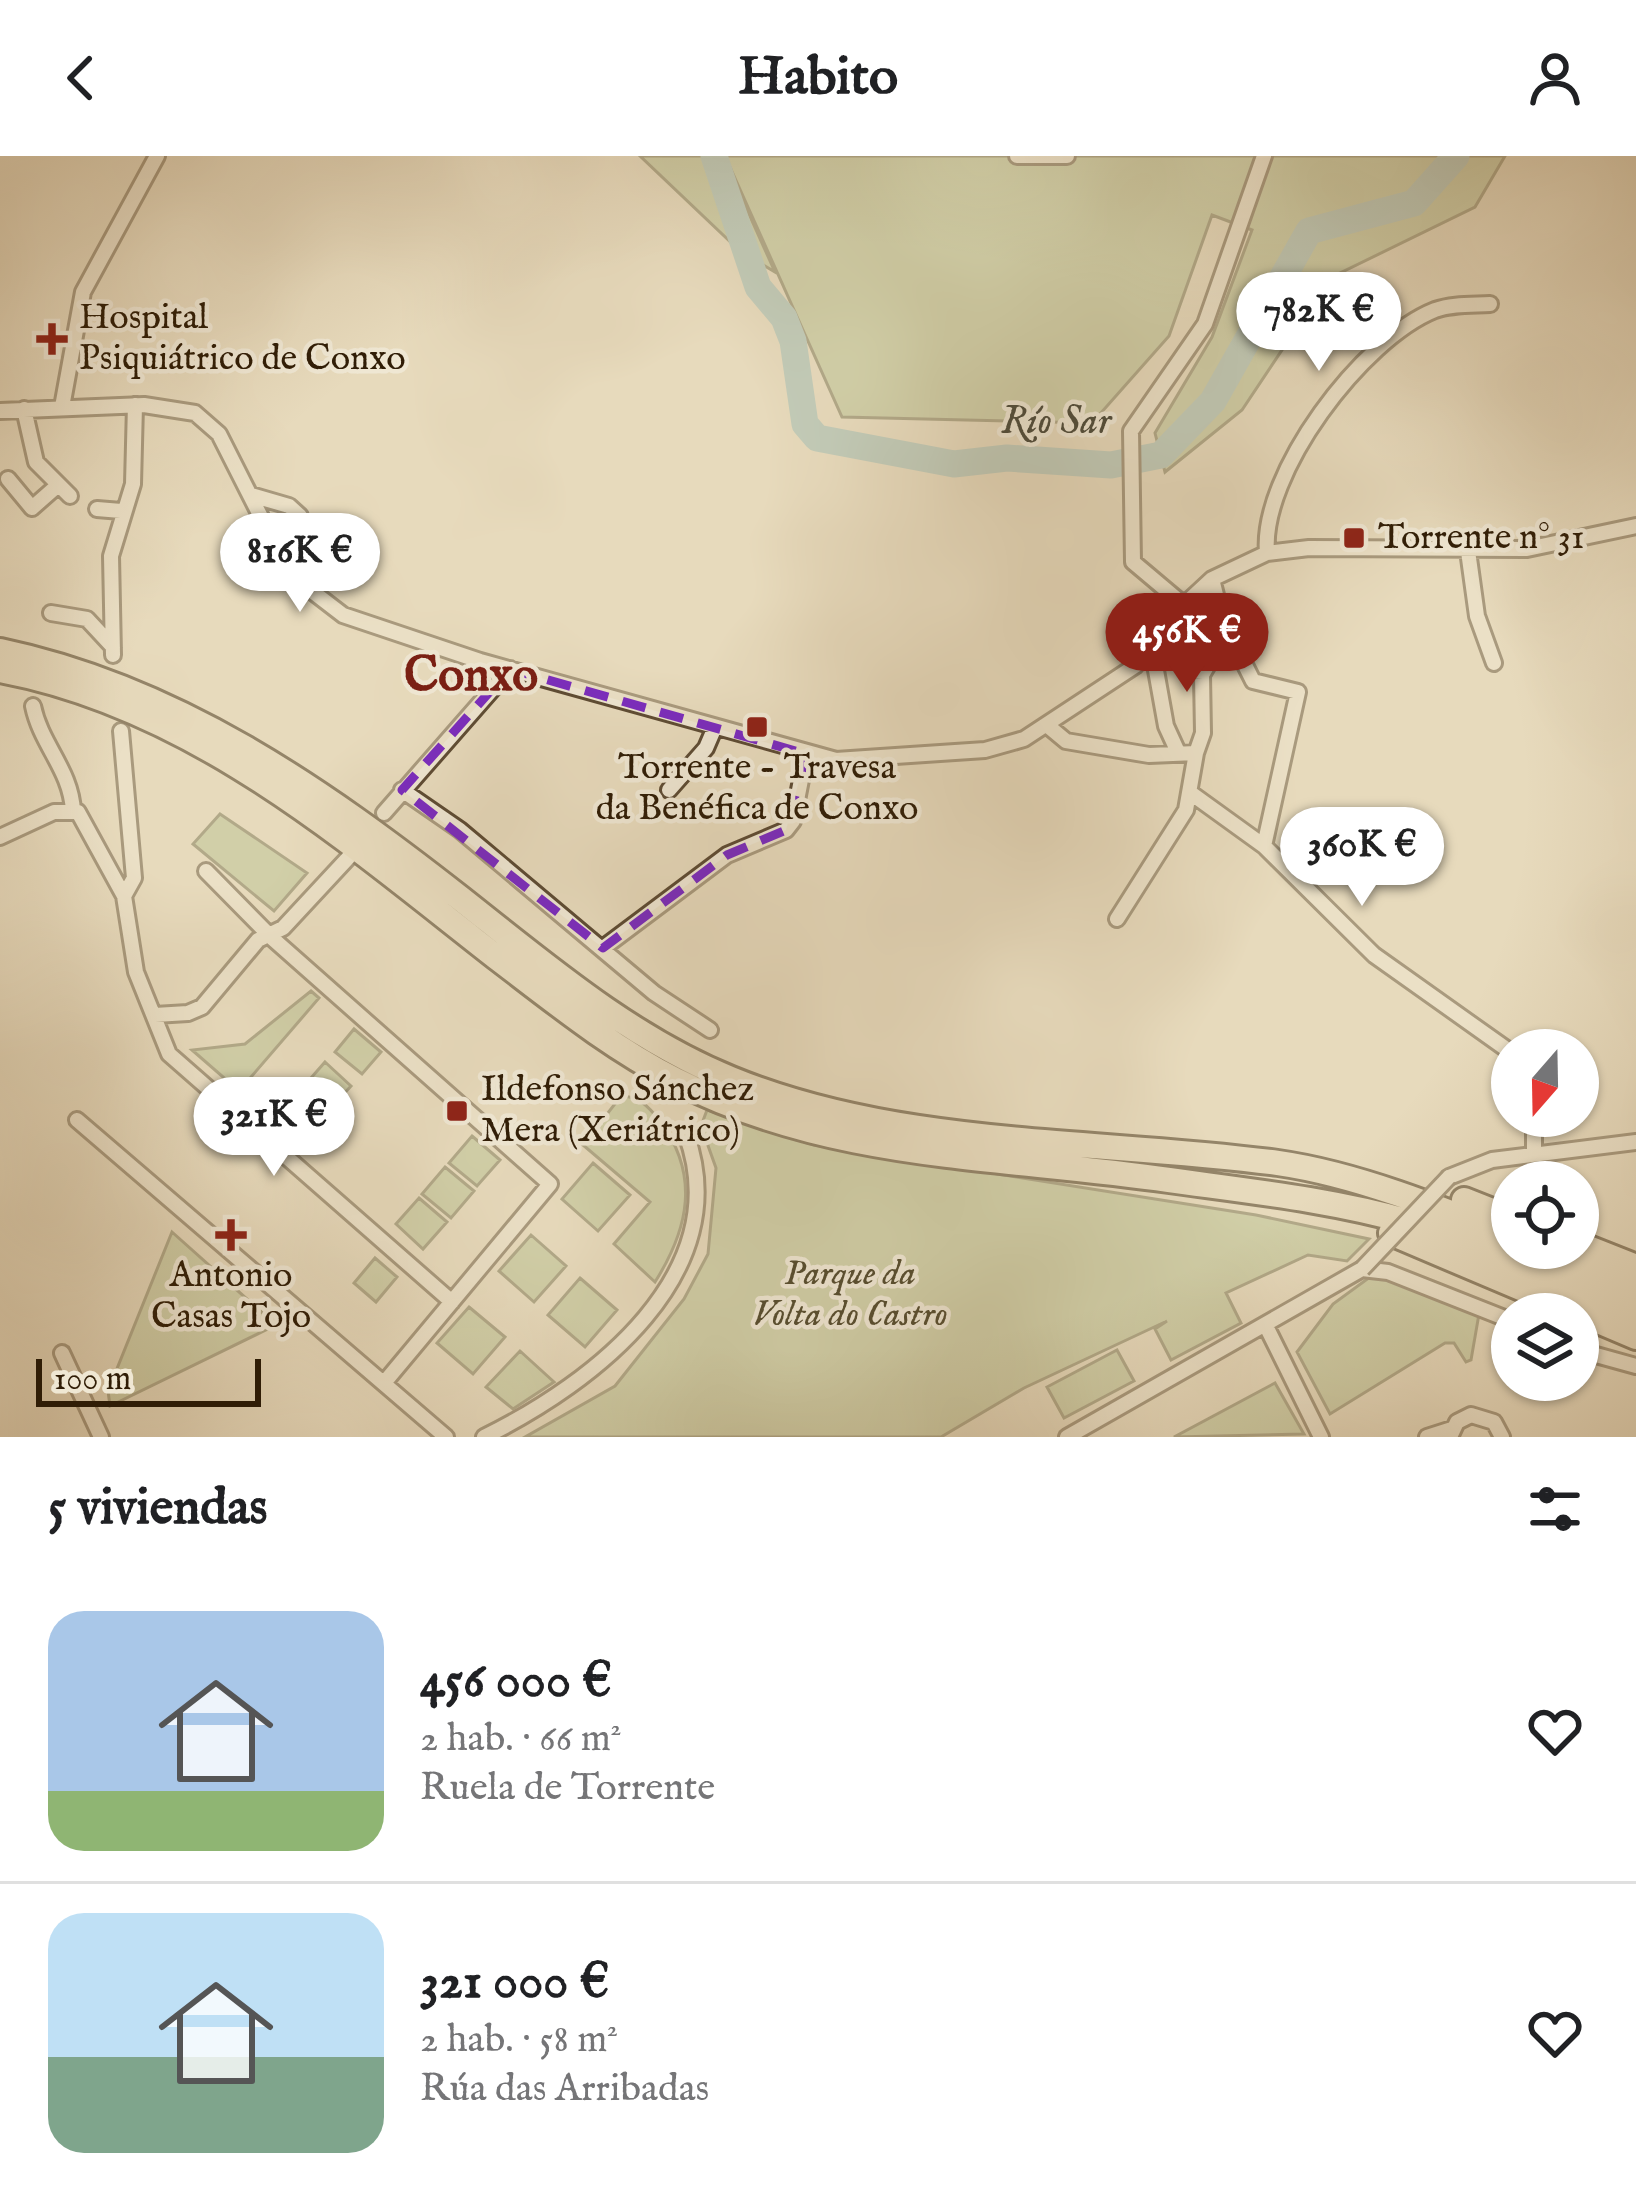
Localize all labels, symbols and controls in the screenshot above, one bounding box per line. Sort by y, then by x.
text: Habito [738,44,898,113]
icon: back [48,45,114,111]
icon: person [1522,45,1588,111]
pin: 782K € [1221,272,1417,374]
text: 782K € [1263,286,1375,335]
place label: Hospital Psiquiátrico de Conxo [79,295,406,382]
marker: Hospital Psiquiátrico de Conxo [36,323,68,355]
water label: Río Sar [1001,398,1113,447]
pin: 816K € [202,513,398,615]
place label: Torrente n° 31 [1378,515,1584,561]
marker: Torrente n° 31 [1341,525,1367,551]
text: 816K € [247,527,353,576]
pin: 456K € [1089,593,1285,695]
text: 456K € [1132,607,1242,656]
district label: Conxo [404,647,538,707]
marker: Torrente - Travesa da Benéfica de Conxo [744,714,770,740]
place label: Torrente - Travesa da Benéfica de Conxo [596,745,918,832]
pin: 360K € [1264,807,1460,909]
text: 360K € [1307,821,1417,870]
north arrow [1491,1029,1599,1137]
map controls [1491,1029,1599,1401]
place label: Ildefonso Sánchez Mera (Xeriátrico) [481,1067,754,1154]
pin: 321K € [176,1077,372,1179]
text: 321K € [221,1091,327,1140]
marker: Ildefonso Sánchez Mera (Xeriátrico) [444,1098,470,1124]
button: locate [1491,1161,1599,1269]
marker: Antonio Casas Tojo [218,1222,244,1248]
park label: Parque da Volta do Castro [752,1251,948,1338]
place label: Antonio Casas Tojo [151,1253,311,1340]
button: layers [1491,1293,1599,1401]
scale bar [36,1353,261,1406]
text: 100 m [54,1359,131,1401]
icon: filters [1522,1476,1588,1542]
text: 5 viviendas [48,1477,267,1542]
text: 456 000 € [420,1650,612,1715]
icon: home [144,1659,288,1803]
icon: heart [1522,1698,1588,1764]
text: 2 hab. · 66 m² [420,1715,622,1764]
text: Ruela de Torrente [420,1764,715,1813]
text: 321 000 € [420,1951,609,2016]
icon: home [144,1961,288,2105]
icon: heart [1522,2000,1588,2066]
text: 2 hab. · 58 m² [420,2016,618,2065]
text: Rúa das Arribadas [420,2065,709,2114]

